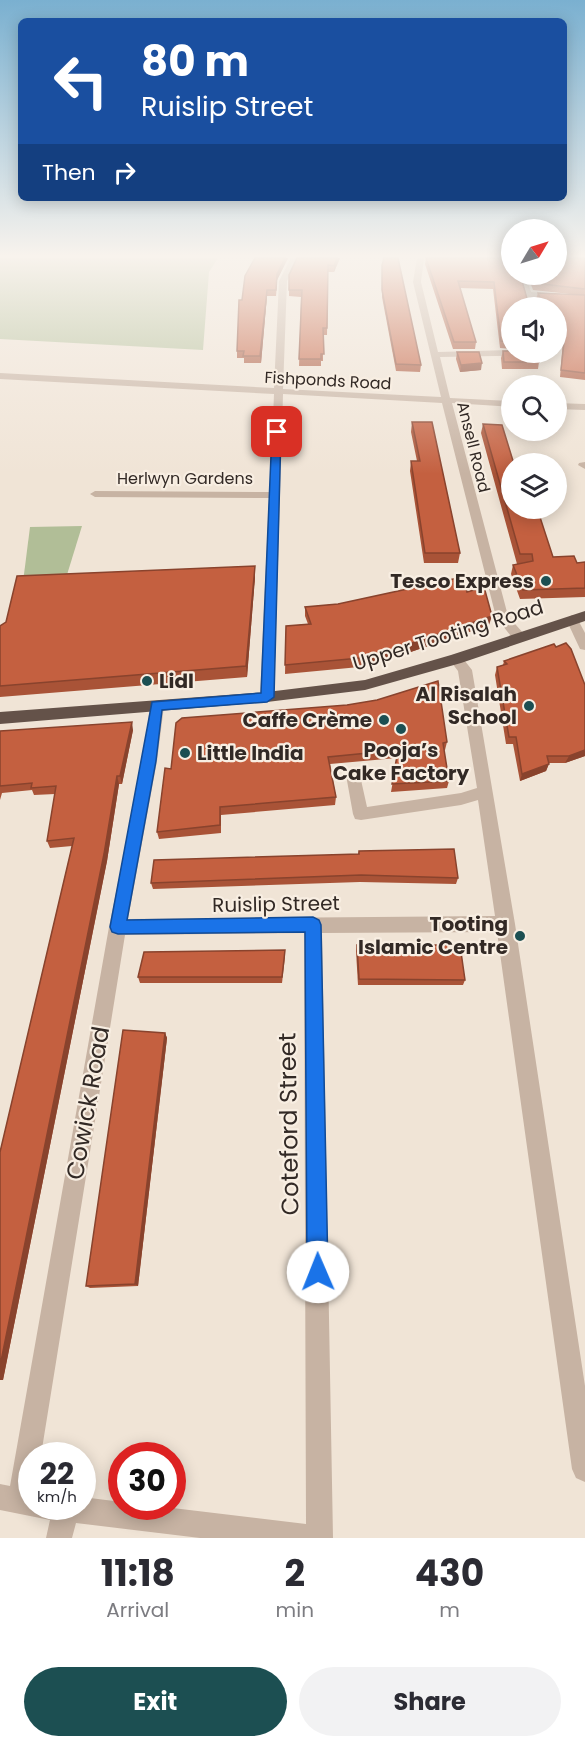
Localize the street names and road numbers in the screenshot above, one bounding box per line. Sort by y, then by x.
street label: Fishponds Road [264,366,392,395]
street label: Ansell Road [451,399,496,495]
street label: Herlwyn Gardens [117,467,253,490]
street label: Upper Tooting Road [349,593,547,677]
street label: Ruislip Street [212,889,340,919]
street label: Cowick Road [58,1024,117,1182]
street label: Coteford Street [270,1032,307,1216]

